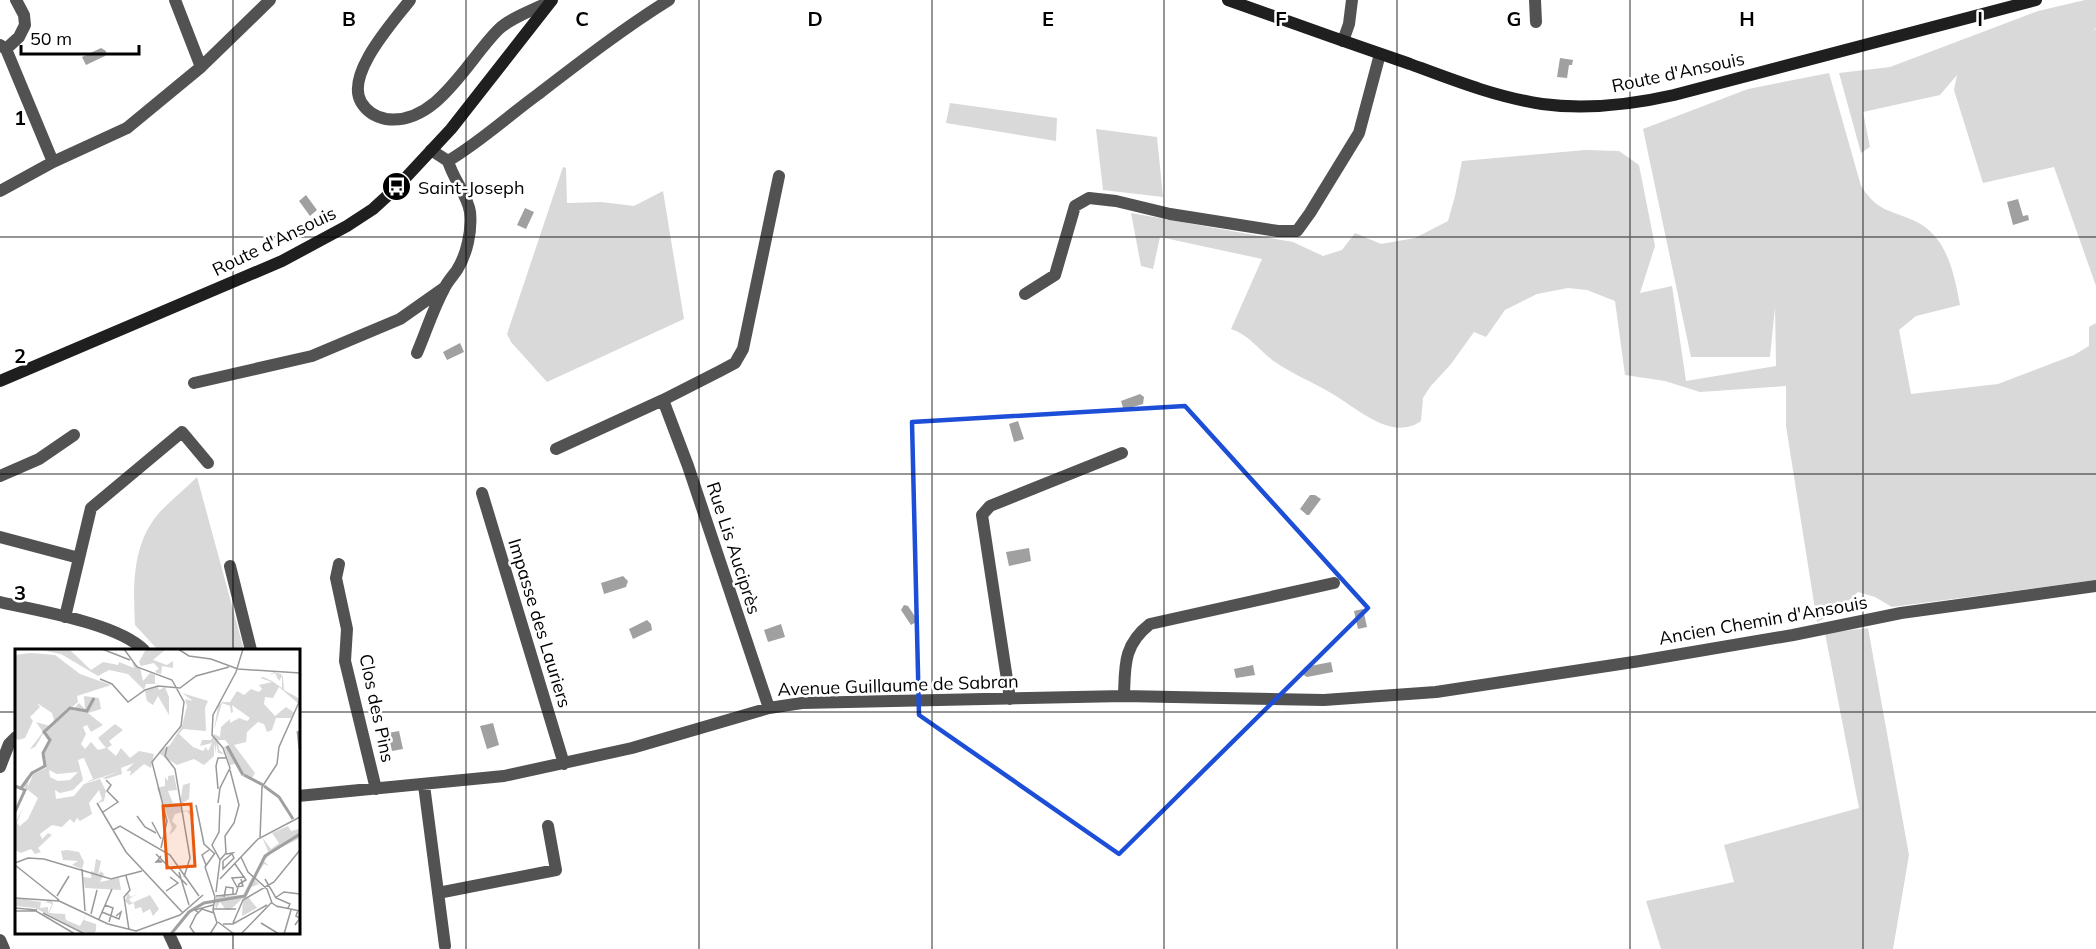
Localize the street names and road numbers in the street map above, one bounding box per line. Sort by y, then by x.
street label: Route d'Ansouis [1610,47,1746,97]
street label: Route d'Ansouis [208,201,340,281]
street label: Rue Lis Auciprès [702,479,766,617]
street label: Impasse des Lauriers [503,536,577,710]
street label: Ancien Chemin d'Ansouis [1657,590,1869,650]
street label: Clos des Pins [354,652,400,764]
street label: Avenue Guillaume de Sabran [777,669,1019,701]

